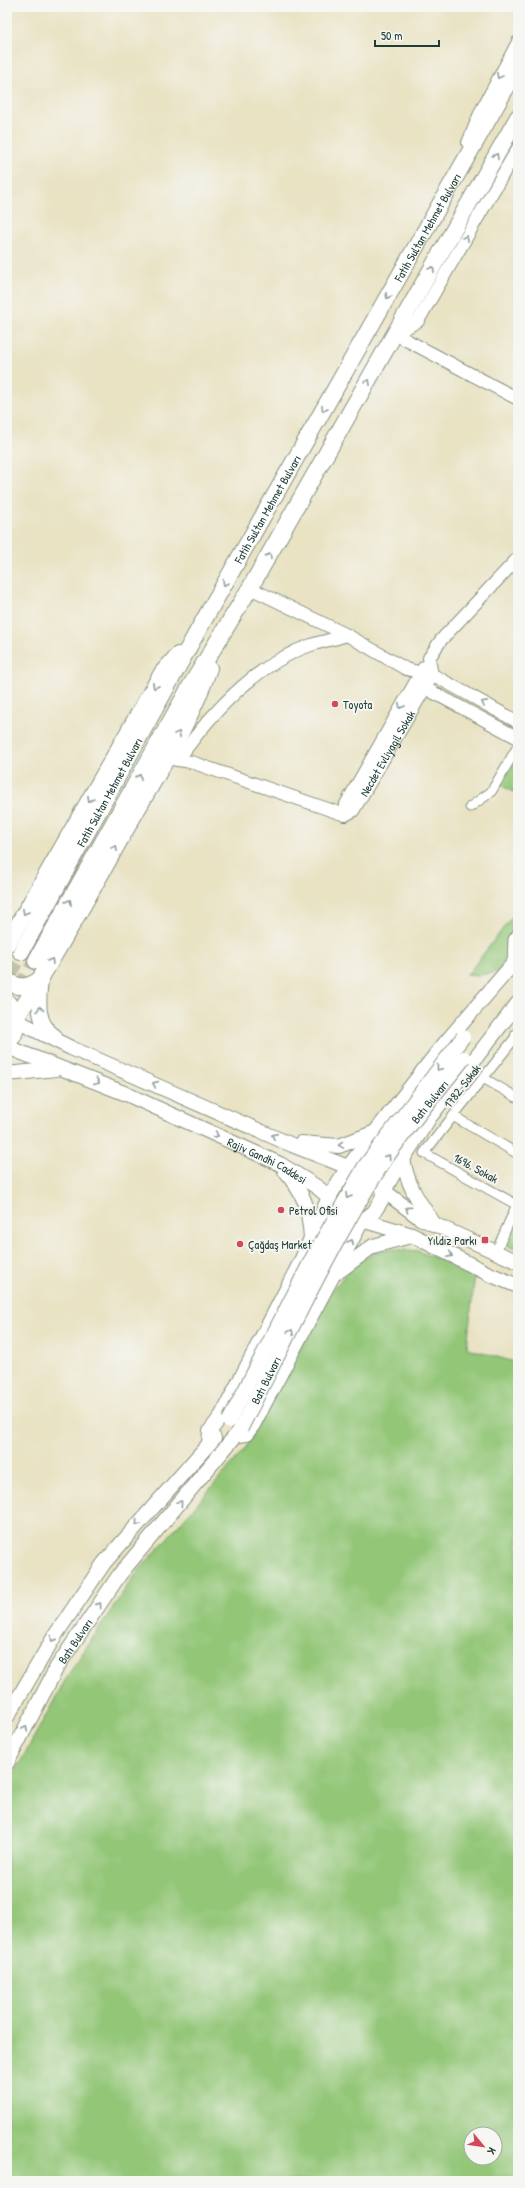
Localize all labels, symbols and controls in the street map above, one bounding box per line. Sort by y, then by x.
scale bar [375,22,439,48]
text: 50 m [381,27,402,44]
one-way arrow [497,72,504,80]
one-way arrow [492,153,499,160]
street label: Fatih Sultan Mehmet Bulvarı [389,170,465,285]
one-way arrow [462,235,469,242]
one-way arrow [427,266,434,273]
one-way arrow [386,292,393,299]
one-way arrow [363,379,370,386]
one-way arrow [321,405,328,412]
street label: Fatih Sultan Mehmet Bulvarı [229,451,305,567]
one-way arrow [264,552,271,560]
one-way arrow [222,579,230,586]
one-way arrow [152,682,159,689]
place label: Toyota [343,696,372,713]
marker: Toyota [330,699,340,709]
one-way arrow [481,701,488,708]
one-way arrow [398,702,405,709]
street label: Necdet Evliyagil Sokak [355,707,419,799]
one-way arrow [174,731,181,738]
street label: Fatih Sultan Mehmet Bulvarı [72,734,146,850]
one-way arrow [135,774,142,781]
one-way arrow [87,795,94,802]
one-way arrow [111,845,118,852]
one-way arrow [64,899,72,906]
one-way arrow [22,908,30,915]
one-way arrow [47,958,54,965]
one-way arrow [36,1006,45,1012]
street label: 1782. Sokak [439,1060,485,1112]
one-way arrow [437,1063,444,1070]
street label: Batı Bulvarı [407,1076,452,1127]
one-way arrow [92,1077,100,1085]
one-way arrow [151,1080,158,1088]
one-way arrow [211,1130,219,1138]
street label: Rajiv Gandhi Caddesi [225,1133,310,1187]
one-way arrow [270,1133,277,1141]
one-way arrow [338,1140,344,1149]
street label: 1696. Sokak [451,1149,501,1187]
one-way arrow [383,1154,391,1161]
one-way arrow [345,1192,352,1199]
place label: Petrol Ofisi [289,1202,338,1219]
marker: Petrol Ofisi [276,1205,286,1215]
one-way arrow [405,1207,412,1214]
place label: Yıldız Parkı [428,1232,477,1249]
marker: Yıldız Parkı [480,1235,490,1245]
place label: Çağdaş Market [248,1236,313,1253]
marker: Çağdaş Market [235,1239,245,1249]
one-way arrow [346,1239,354,1246]
one-way arrow [446,1250,454,1257]
one-way arrow [287,1329,294,1336]
street label: Batı Bulvarı [246,1353,285,1407]
one-way arrow [175,1501,182,1508]
one-way arrow [136,1519,143,1526]
one-way arrow [94,1602,102,1609]
street label: Batı Bulvarı [53,1615,96,1667]
one-way arrow [50,1635,57,1642]
one-way arrow [20,1725,28,1732]
north arrow [463,2126,503,2166]
text: K [484,2145,499,2157]

